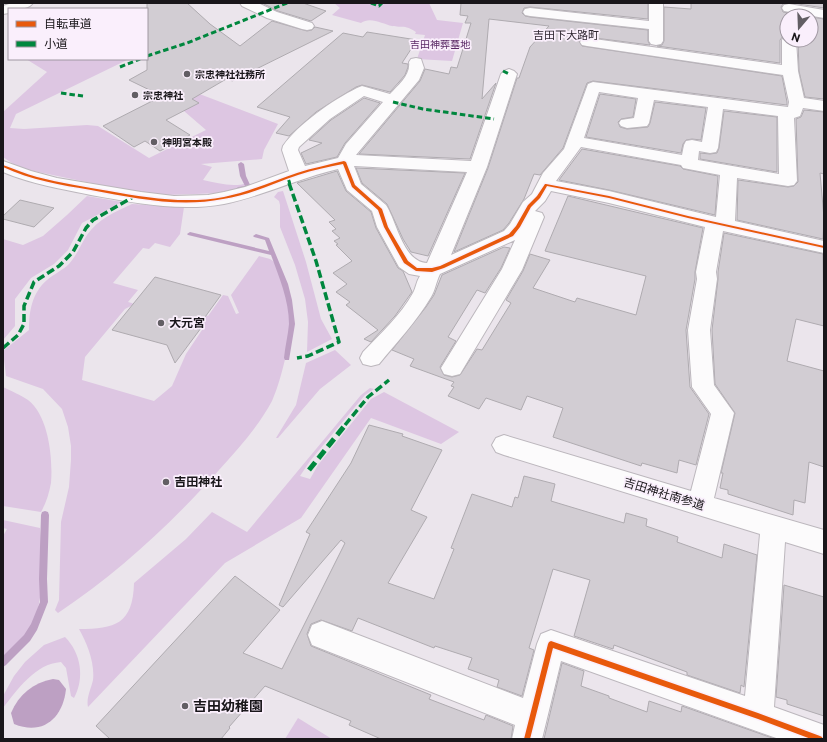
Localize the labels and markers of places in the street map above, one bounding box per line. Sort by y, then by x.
place label: 宗忠神社社務所 [195,68,265,80]
marker: 宗忠神社社務所 [182,69,192,79]
place label: 宗忠神社 [143,89,184,101]
marker: 宗忠神社 [130,90,140,100]
place label: 神明宮本殿 [162,136,212,148]
marker: 神明宮本殿 [149,137,159,147]
place label: 大元宮 [169,315,205,329]
marker: 大元宮 [156,318,166,328]
place label: 吉田神社 [174,474,222,488]
marker: 吉田神社 [161,477,171,487]
place label: 吉田幼稚園 [193,697,263,714]
marker: 吉田幼稚園 [180,701,190,711]

